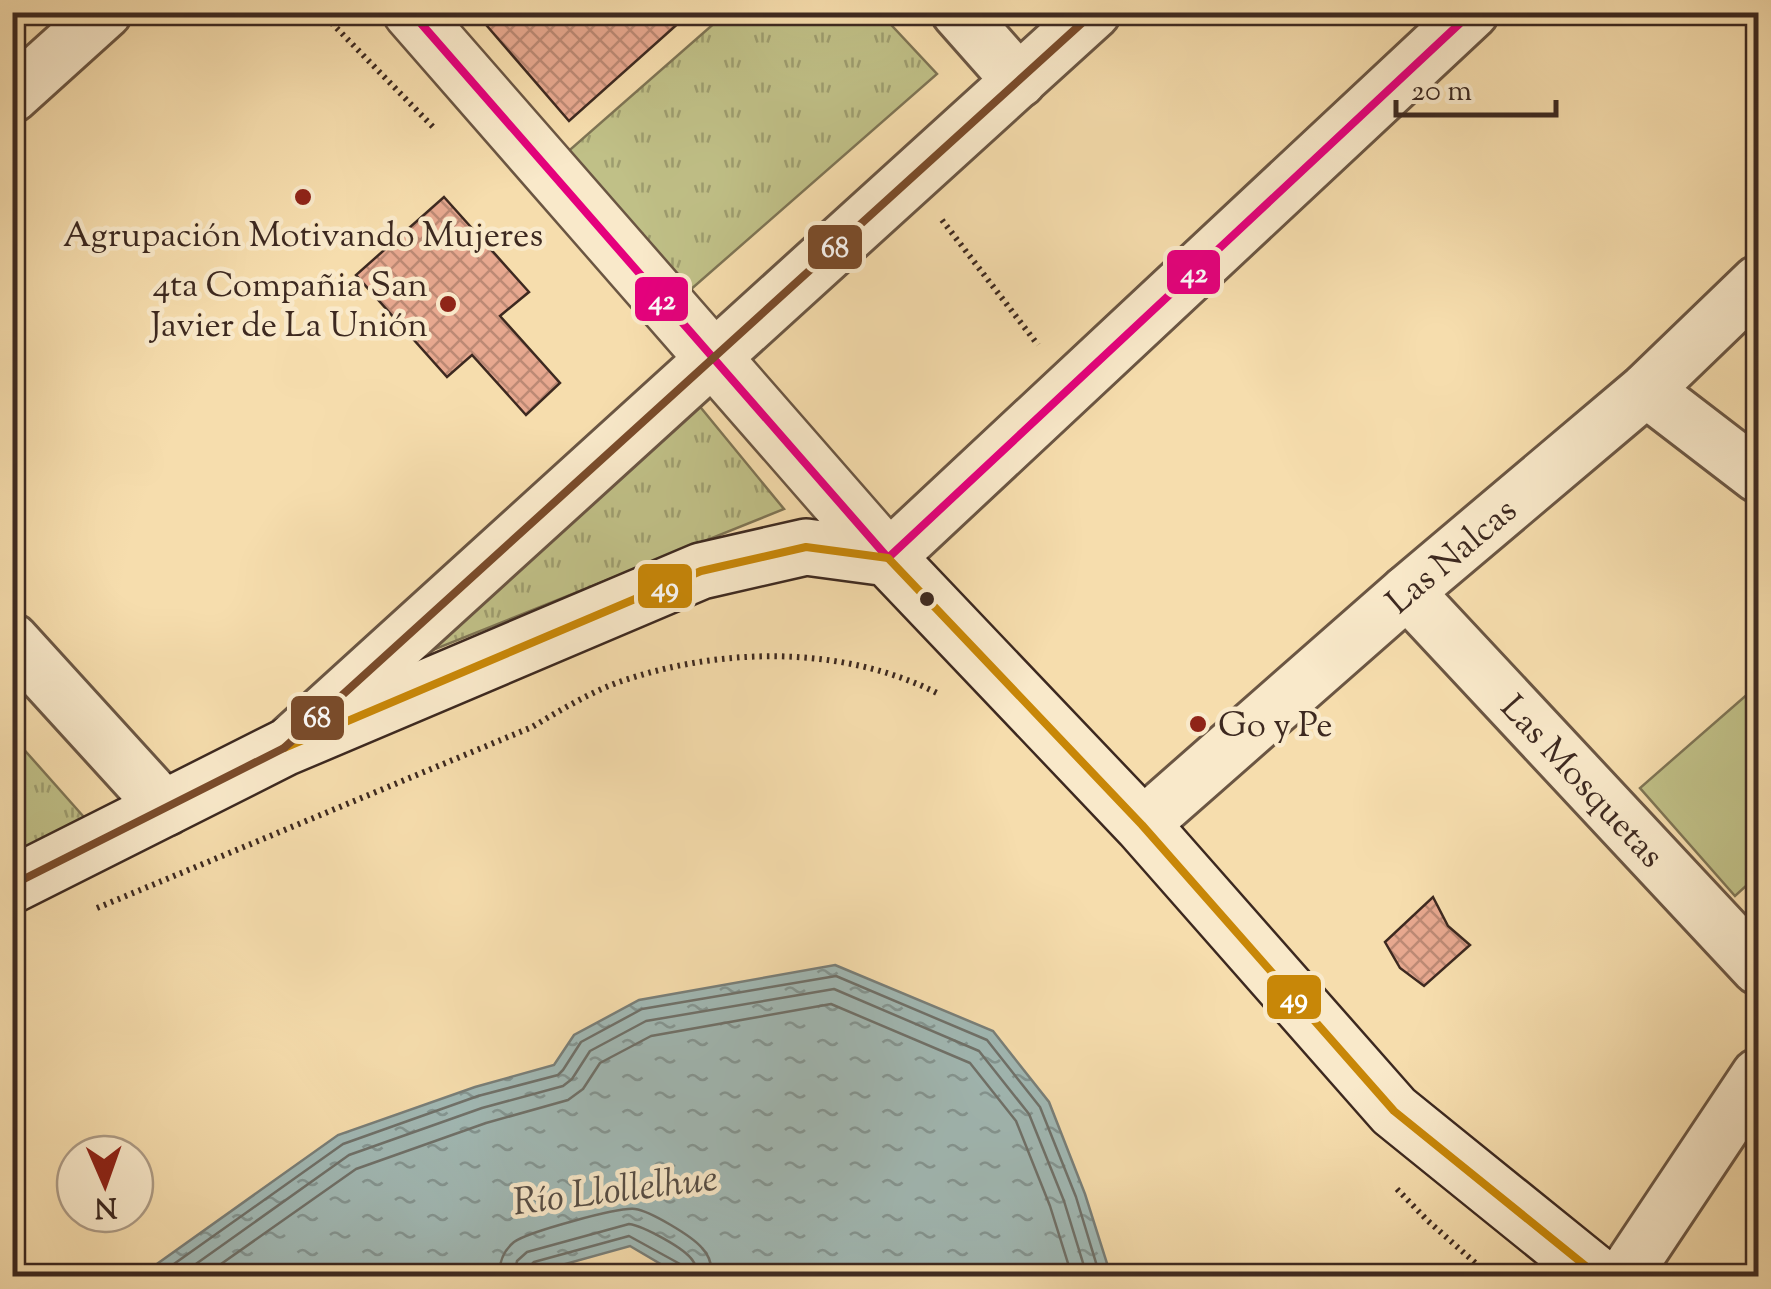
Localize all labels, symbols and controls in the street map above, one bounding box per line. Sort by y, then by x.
scale bar [1396,55,1556,117]
text: 20 m [1411,71,1472,114]
marker: Agrupación Motivando Mujeres [292,186,314,208]
place label: Agrupación Motivando Mujeres [63,212,543,263]
line badge: 68 [806,223,864,271]
text: 68 [821,230,849,270]
line badge: 42 [1165,248,1222,296]
text: 42 [1179,255,1209,295]
place label: 4ta Compañia San Javier de La Unión [149,262,428,353]
line badge: 42 [633,275,690,323]
text: 42 [647,282,677,322]
marker: 4ta Compañia San Javier de La Unión [437,293,459,315]
street label: Las Nalcas [1376,487,1530,628]
line badge: 49 [636,562,694,610]
text: 49 [650,569,679,609]
unlabelled marker [917,589,937,609]
street label: Las Mosquetas [1487,685,1674,881]
line badge: 68 [289,694,346,742]
text: 68 [303,700,331,740]
place label: Go y Pe [1218,702,1333,753]
marker: Go y Pe [1187,713,1209,735]
line badge: 49 [1265,973,1323,1021]
text: 49 [1279,980,1308,1020]
north arrow [55,1134,155,1234]
water label: Río Llollelhue [510,1154,721,1232]
text: N [94,1186,118,1226]

